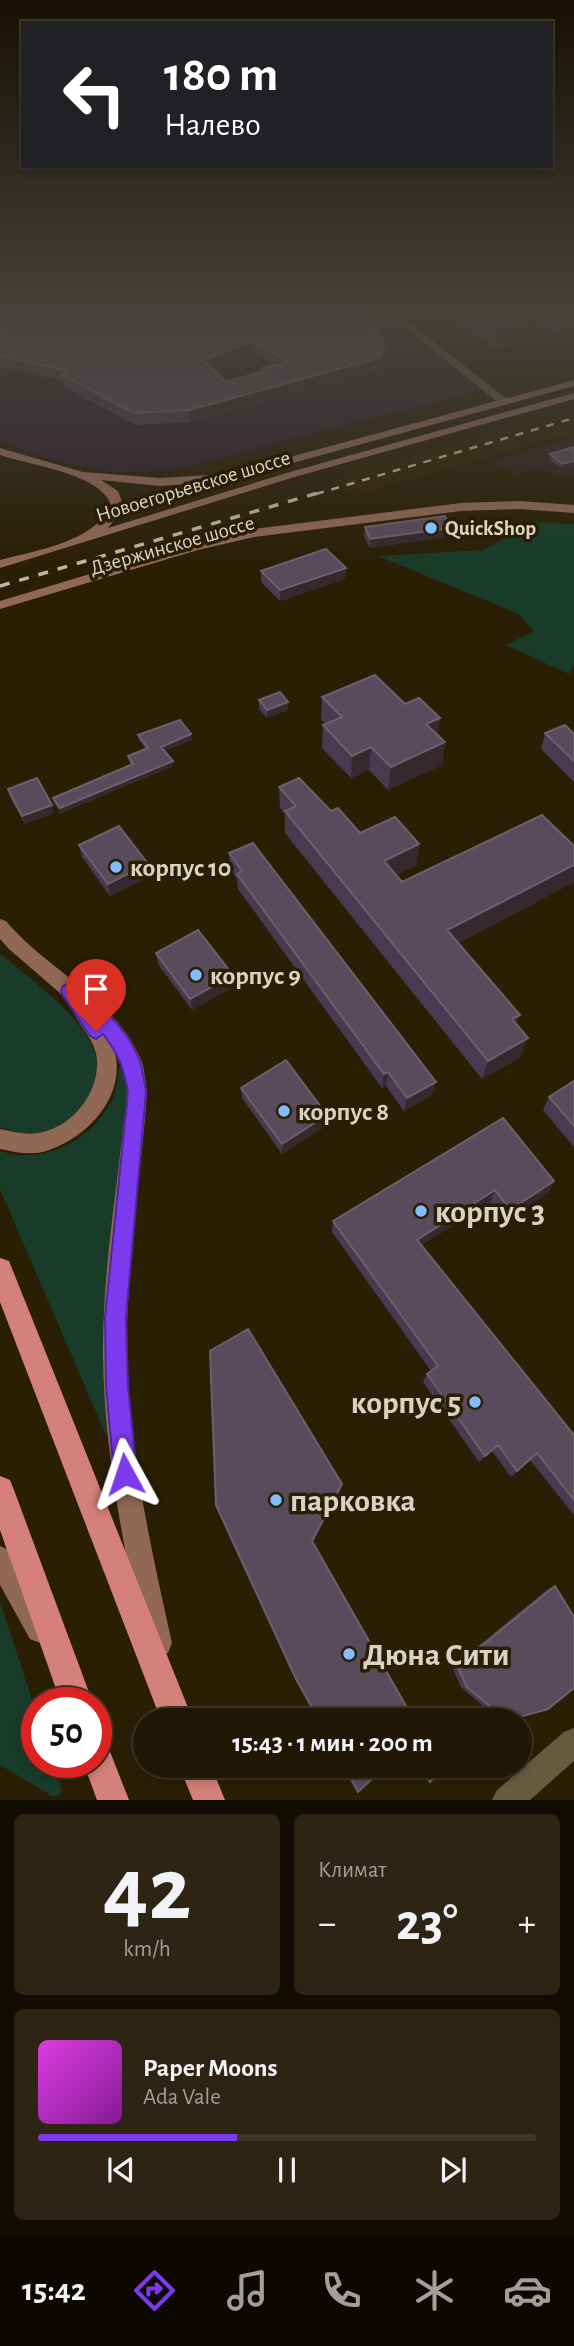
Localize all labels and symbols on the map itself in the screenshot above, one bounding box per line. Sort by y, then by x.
street label: Новоегорьевское шоссе [93,447,293,526]
street label: Дзержинское шоссе [87,512,257,579]
place label: QuickShop [445,518,536,540]
marker: QuickShop [423,520,439,536]
place label: корпус 10 [130,855,231,881]
marker: корпус 10 [108,859,124,875]
pin [66,959,126,1031]
place label: корпус 9 [210,963,301,989]
marker: корпус 9 [188,967,204,983]
place label: корпус 8 [298,1099,389,1125]
marker: корпус 8 [276,1103,292,1119]
place label: корпус 3 [435,1196,545,1228]
marker: корпус 3 [413,1203,429,1219]
place label: корпус 5 [351,1387,461,1419]
marker: корпус 5 [467,1394,483,1410]
position arrow [88,1437,162,1511]
place label: парковка [290,1485,416,1517]
marker: парковка [268,1492,284,1508]
place label: Дюна Сити [363,1639,510,1671]
marker: Дюна Сити [341,1646,357,1662]
speed limit sign: 50 [21,1687,112,1778]

